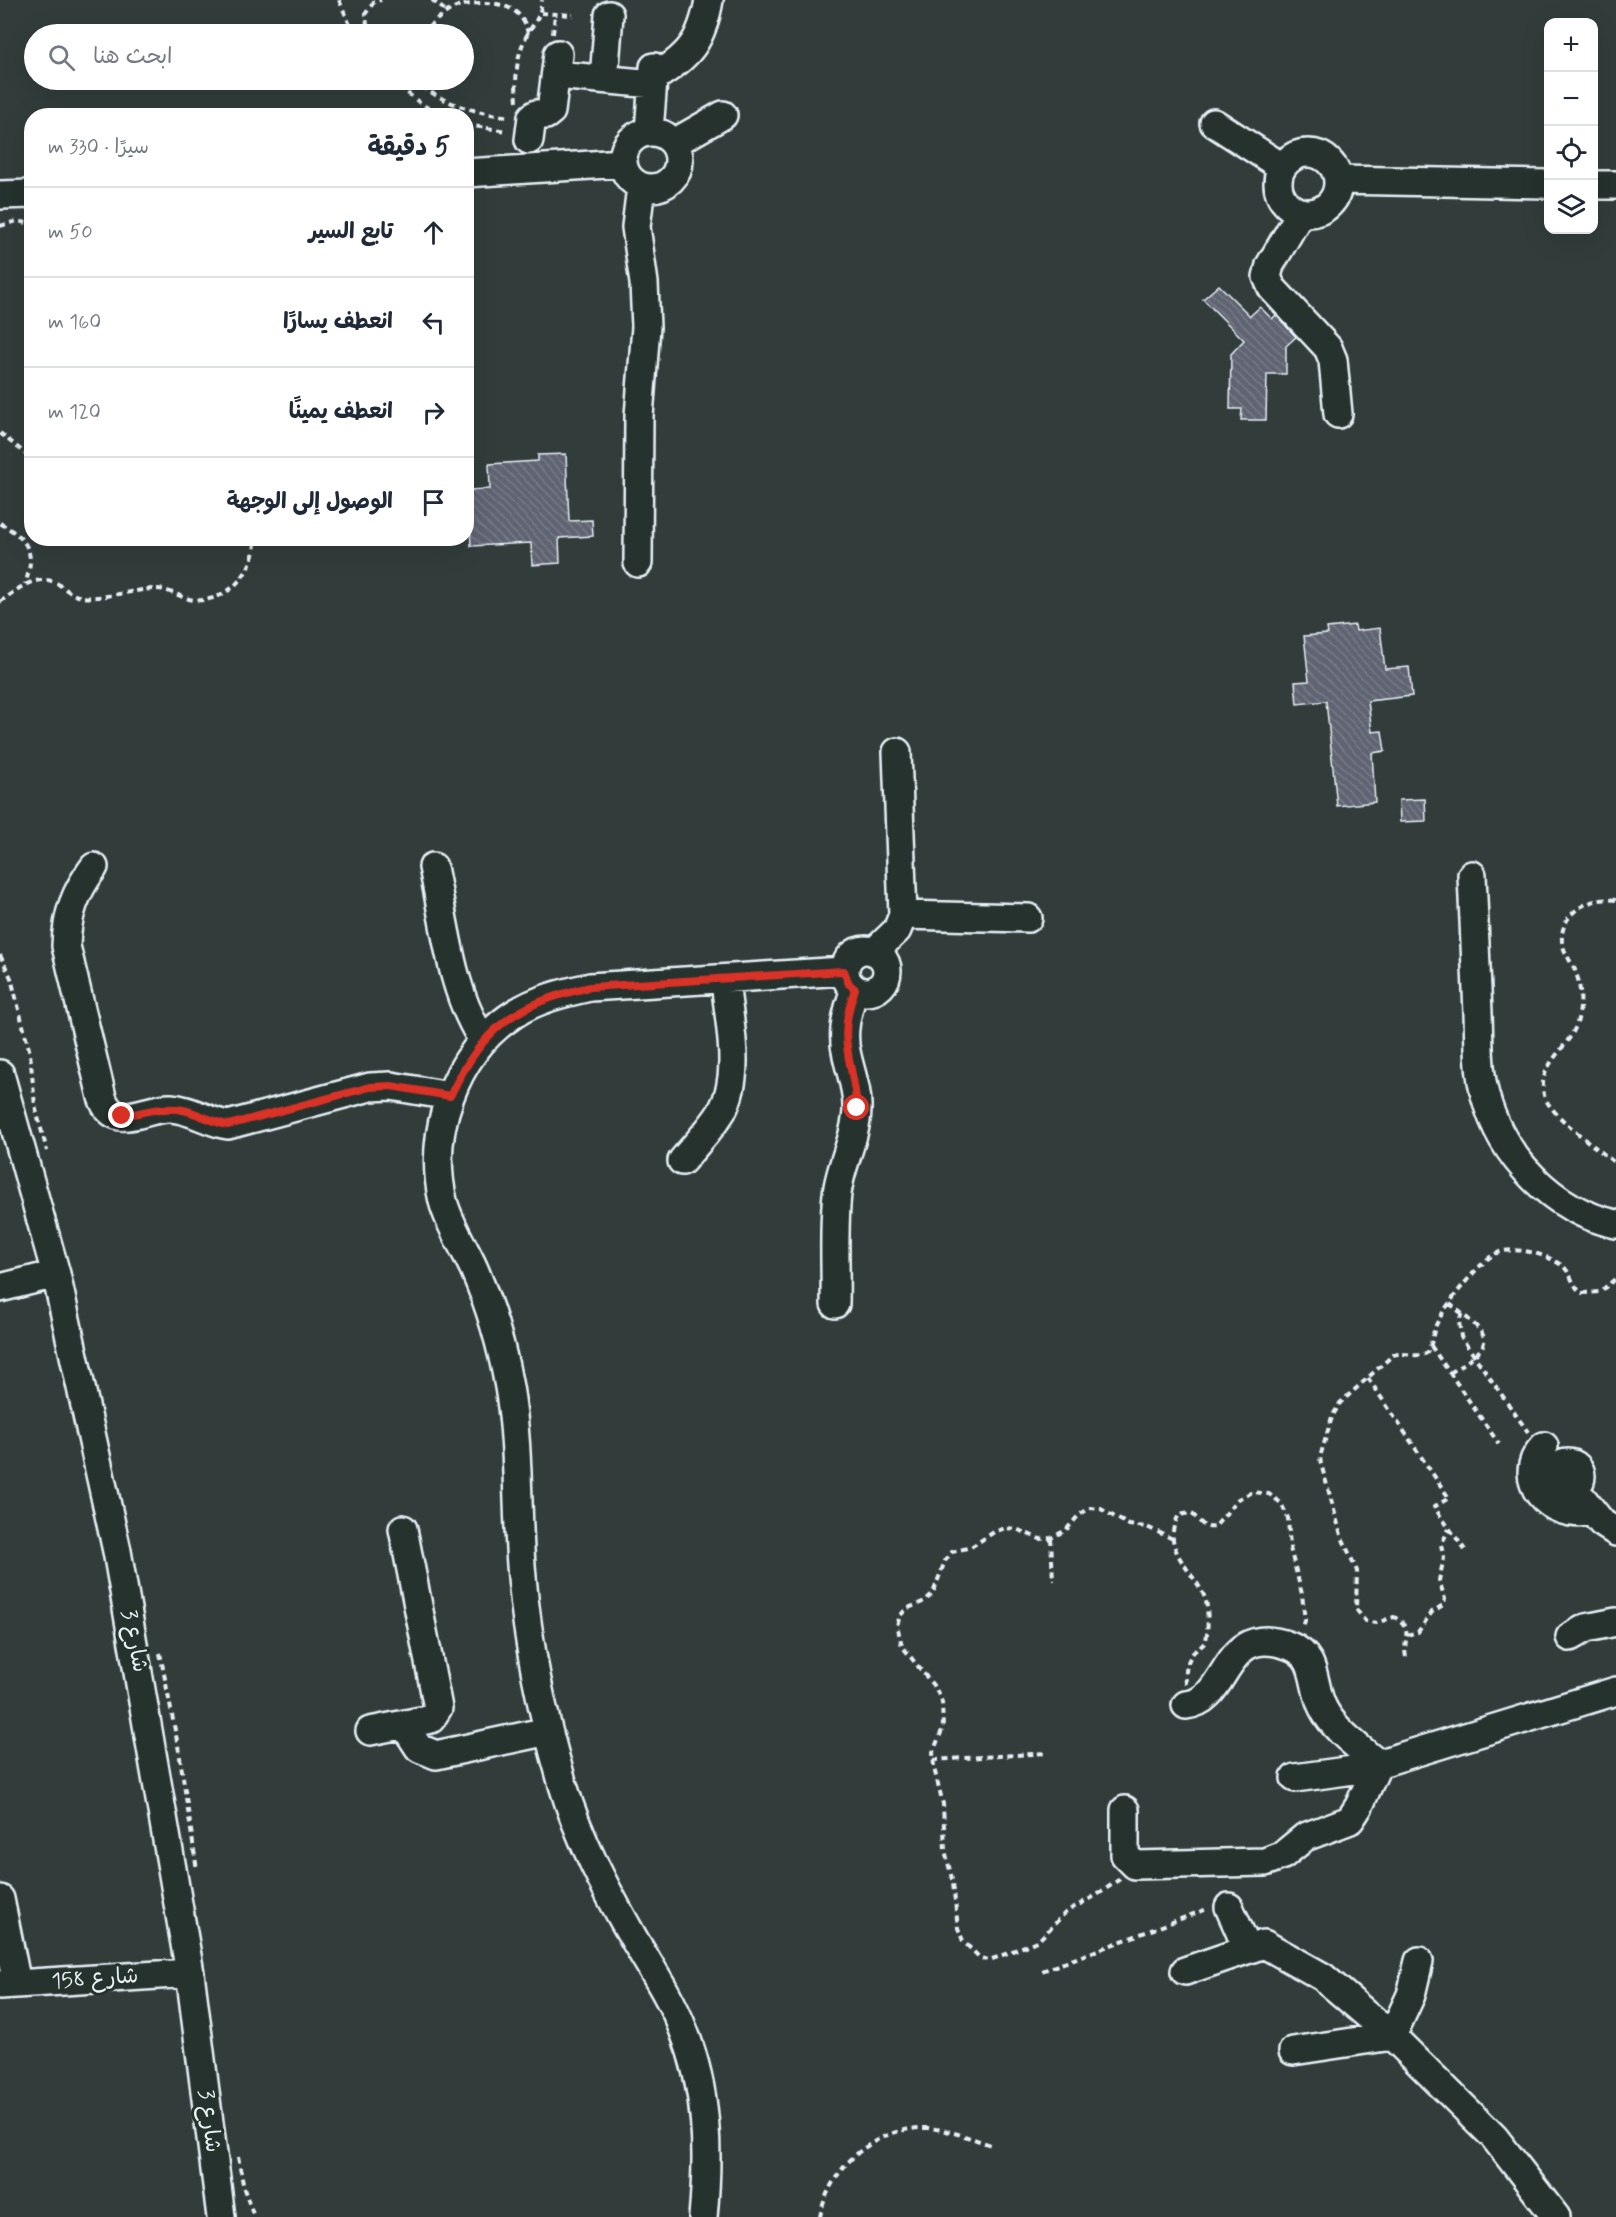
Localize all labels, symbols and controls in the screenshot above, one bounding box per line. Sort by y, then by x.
map controls [1544,18,1598,234]
button: + [1544,18,1598,72]
search box [24,24,474,90]
icon: search [45,41,78,74]
text: ابحث هنا [93,43,173,71]
button: − [1544,72,1598,126]
button: locate [1544,126,1598,180]
text: 5 دقيقة [367,131,450,165]
text: سيرًا · 330 m [48,134,149,161]
button: layers [1544,180,1598,234]
icon: ahead [417,216,450,249]
text: تابع السير [309,218,393,246]
text: 50 m [48,219,93,246]
icon: left [417,306,450,339]
text: انعطف يسارًا [283,308,393,336]
text: 160 m [48,309,101,336]
icon: right [417,396,450,429]
text: انعطف يمينًا [289,398,393,426]
text: 120 m [48,399,101,426]
icon: arrive [417,486,450,519]
text: الوصول إلى الوجهة [226,488,393,516]
route start [843,1094,869,1120]
route end [108,1102,134,1128]
street label: شارع 3 [114,1607,154,1675]
street label: شارع 158 [51,1962,139,1996]
street label: شارع 3 [191,2088,227,2154]

